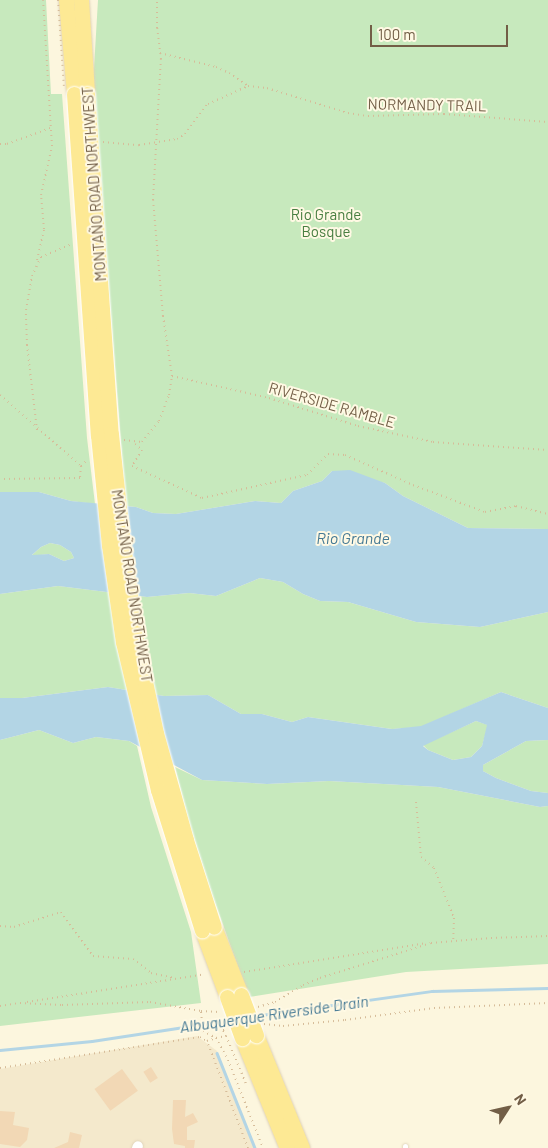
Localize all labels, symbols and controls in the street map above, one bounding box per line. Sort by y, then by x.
scale bar [373,15,510,47]
text: 100 m [378,25,416,43]
street label: MONTAÑO ROAD NORTHWEST [78,86,110,282]
street label: NORMANDY TRAIL [367,95,487,115]
park label: Rio Grande Bosque [291,205,361,240]
street label: RIVERSIDE RAMBLE [267,378,397,432]
street label: MONTAÑO ROAD NORTHWEST [108,488,156,684]
water label: Rio Grande [316,528,390,548]
water label: Albuquerque Riverside Drain [178,991,370,1037]
north arrow [483,1083,533,1133]
text: N [511,1090,530,1108]

